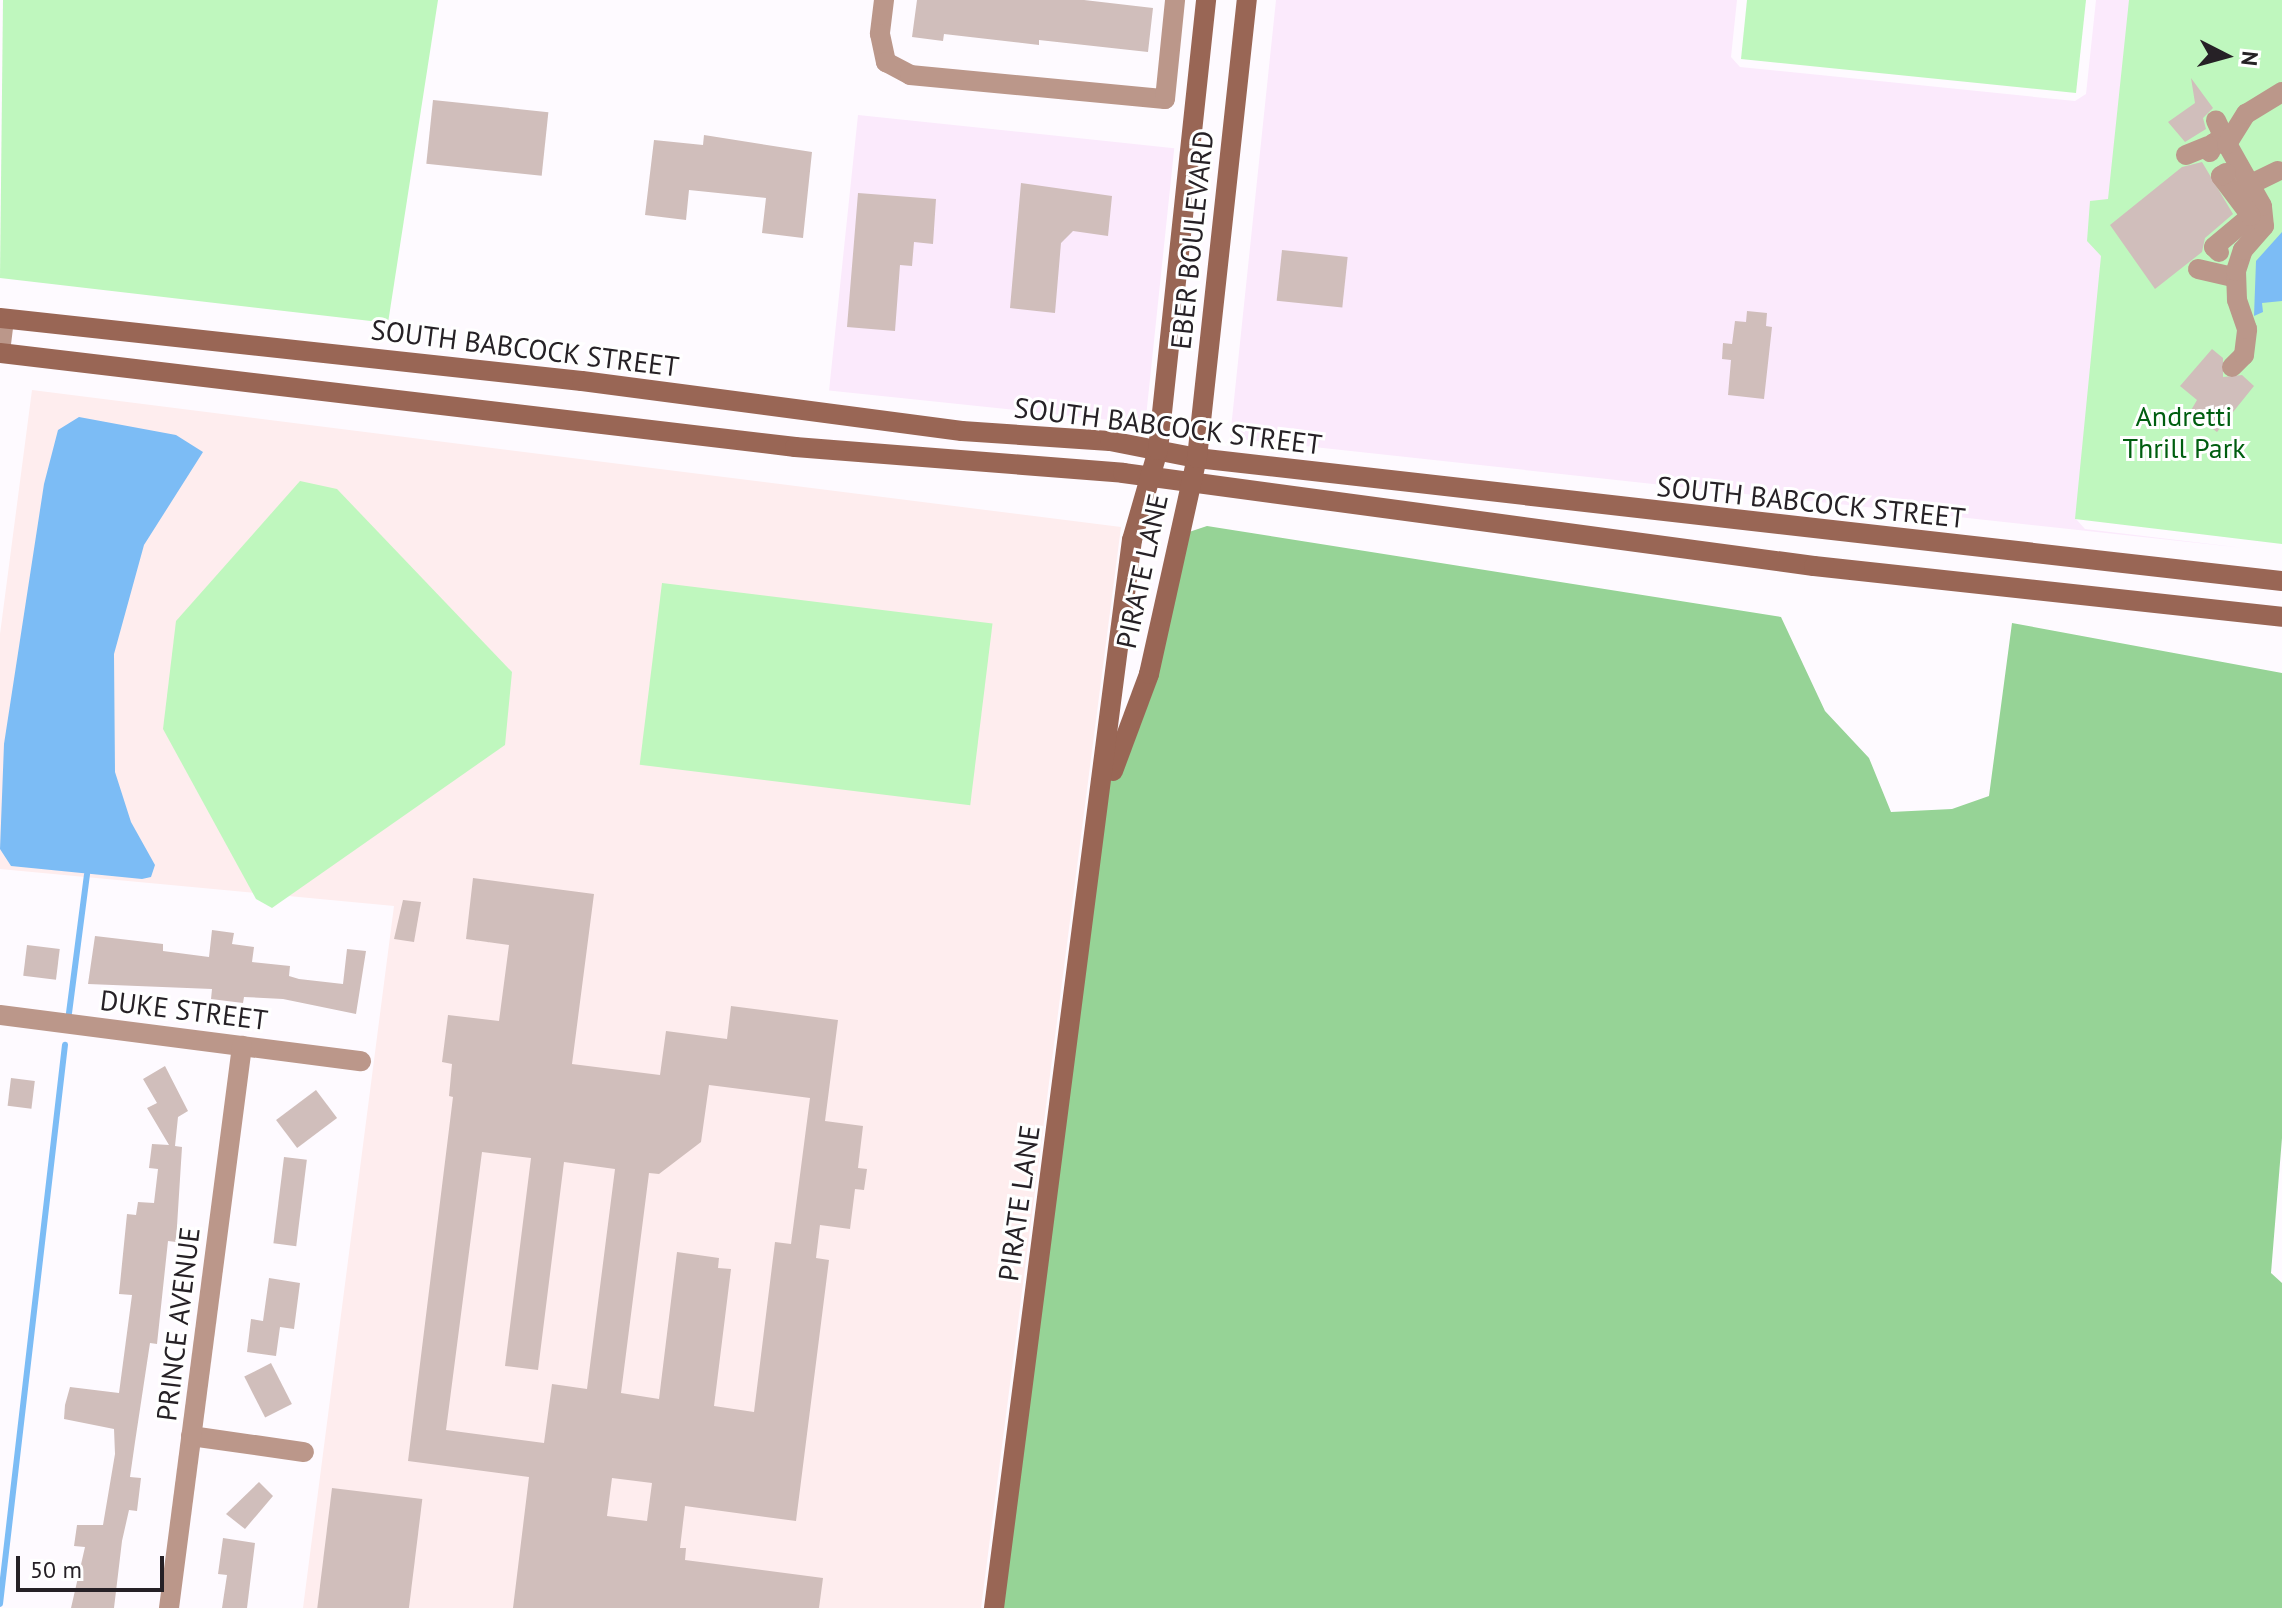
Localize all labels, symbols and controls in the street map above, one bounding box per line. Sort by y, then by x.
north arrow [2186,16,2266,96]
text: N [2235,50,2265,67]
street label: EBER BOULEVARD [1164,129,1220,351]
street label: SOUTH BABCOCK STREET [369,312,681,384]
street label: SOUTH BABCOCK STREET [1012,390,1324,462]
park label: Andretti Thrill Park [2122,399,2246,465]
street label: SOUTH BABCOCK STREET [1655,469,1967,535]
street label: PIRATE LANE [1109,491,1175,651]
street label: DUKE STREET [98,983,270,1037]
street label: PIRATE LANE [991,1123,1047,1283]
street label: PRINCE AVENUE [149,1225,207,1423]
scale bar [20,1540,168,1590]
text: 50 m [30,1554,82,1585]

